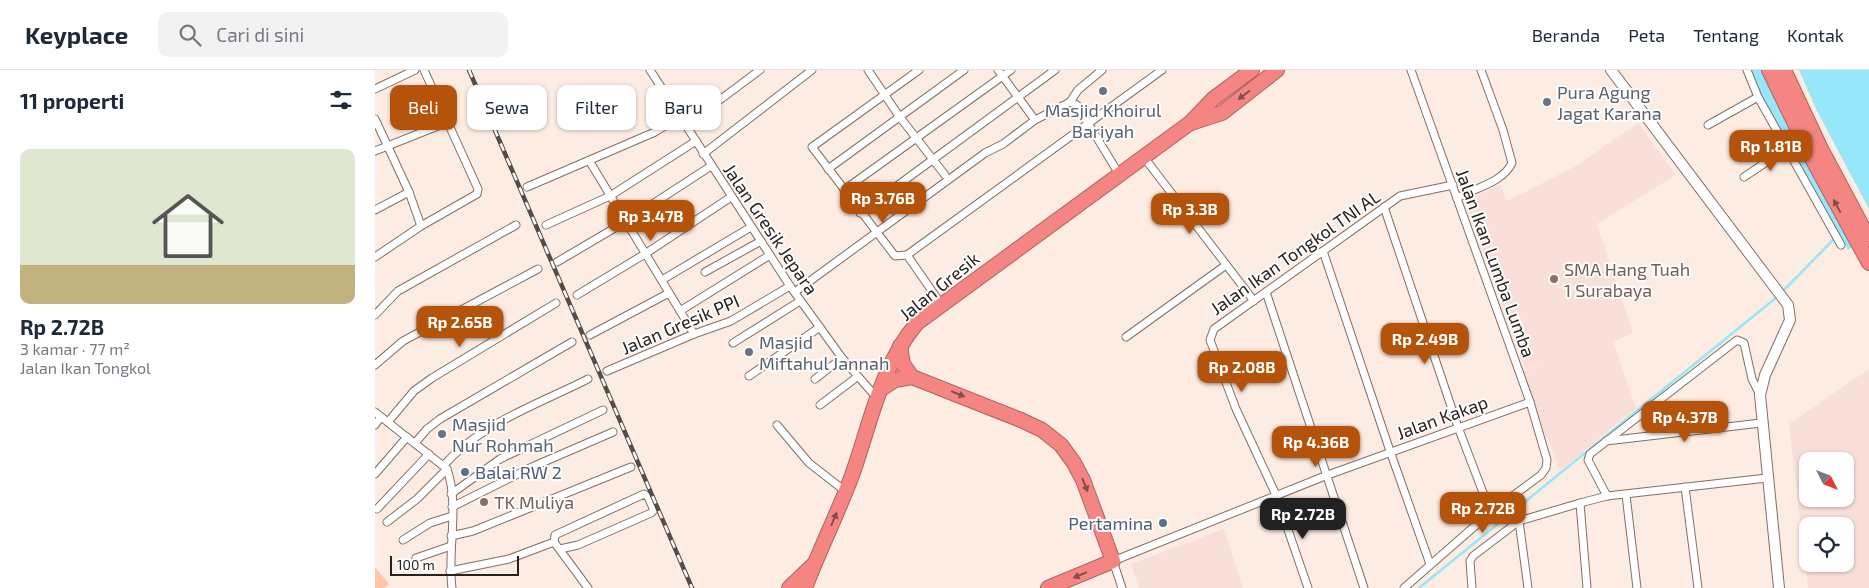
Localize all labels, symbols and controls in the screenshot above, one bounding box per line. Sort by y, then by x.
search box [158,12,508,57]
text: Keyplace [25,20,128,49]
icon: search [176,21,204,49]
text: Cari di sini [216,23,304,46]
text: Beranda [1532,24,1600,46]
text: Peta [1628,24,1665,46]
text: Tentang [1693,24,1759,46]
text: Kontak [1787,24,1844,46]
place label: Pura Agung Jagat Karana [1557,81,1662,124]
chip: Beli [390,85,457,130]
chip: Sewa [467,85,547,130]
chip: Filter [557,85,636,130]
chip: Baru [646,85,721,130]
marker: Masjid Khoirul Bariyah [1097,85,1109,97]
icon: filters [327,86,355,114]
text: 11 properti [20,88,124,113]
one-way arrow [1238,90,1251,101]
marker: Pura Agung Jagat Karana [1541,96,1553,108]
place label: Masjid Khoirul Bariyah [1045,99,1162,142]
pin: Rp 1.81B [1719,129,1823,172]
text: Rp 1.81B [1740,136,1802,155]
street label: Jalan Gresik Jepara [719,159,823,299]
street label: Jalan Ikan Lumba Lumba [1452,166,1540,360]
icon: home [143,181,233,271]
pin: Rp 3.76B [831,182,935,224]
street label: Jalan Ikan Tongkol TNI AL [1206,185,1384,319]
text: Rp 3.76B [851,188,915,207]
pin: Rp 3.3B [1144,192,1236,235]
text: Rp 3.3B [1162,199,1218,218]
one-way arrow [1833,199,1841,214]
pin: Rp 3.47B [599,200,703,242]
text: Rp 3.47B [618,206,684,225]
street label: Jalan Gresik [895,247,983,325]
place label: SMA Hang Tuah 1 Surabaya [1564,258,1690,301]
marker: SMA Hang Tuah 1 Surabaya [1548,273,1560,285]
street label: Jalan Gresik PPI [618,289,742,359]
pin: Rp 2.65B [408,306,512,348]
text: Rp 2.65B [427,312,493,331]
text: Rp 2.72B [20,314,104,339]
pin: Rp 2.49B [1373,322,1477,365]
text: Rp 2.49B [1392,329,1458,348]
place label: Masjid Miftahul Jannah [759,331,889,374]
text: 3 kamar · 77 m² [20,339,130,358]
marker: Masjid Miftahul Jannah [743,346,755,358]
pin: Rp 2.08B [1190,350,1294,393]
text: Rp 2.08B [1209,357,1275,376]
text: Jalan Ikan Tongkol [20,358,151,377]
street label: Jalan Kakap [1393,390,1491,444]
one-way arrow [951,391,965,399]
pin: Rp 4.37B [1633,400,1737,443]
text: Rp 4.37B [1652,407,1718,426]
place label: Masjid Nur Rohmah [452,413,554,456]
pin: Rp 4.36B [1264,426,1368,468]
marker: Masjid Nur Rohmah [436,428,448,440]
text: Rp 4.36B [1283,432,1349,451]
north arrow [1799,452,1854,508]
map controls [1799,452,1854,572]
place label: Balai RW 2 [475,461,562,483]
marker: Balai RW 2 [459,466,471,478]
one-way arrow [1081,478,1089,493]
place label: TK Muliya [494,491,574,513]
pin: Rp 2.72B [1431,492,1535,534]
marker: TK Muliya [478,496,490,508]
pin: Rp 2.72B [1251,498,1355,540]
text: Rp 2.72B [1451,498,1515,517]
text: Rp 2.72B [1271,504,1335,523]
one-way arrow [830,512,838,526]
place label: Pertamina [1068,512,1153,534]
marker: Pertamina [1157,517,1169,529]
button: locate [1799,517,1854,572]
scale bar [390,553,519,576]
text: 100 m [397,556,435,573]
one-way arrow [1073,571,1088,579]

